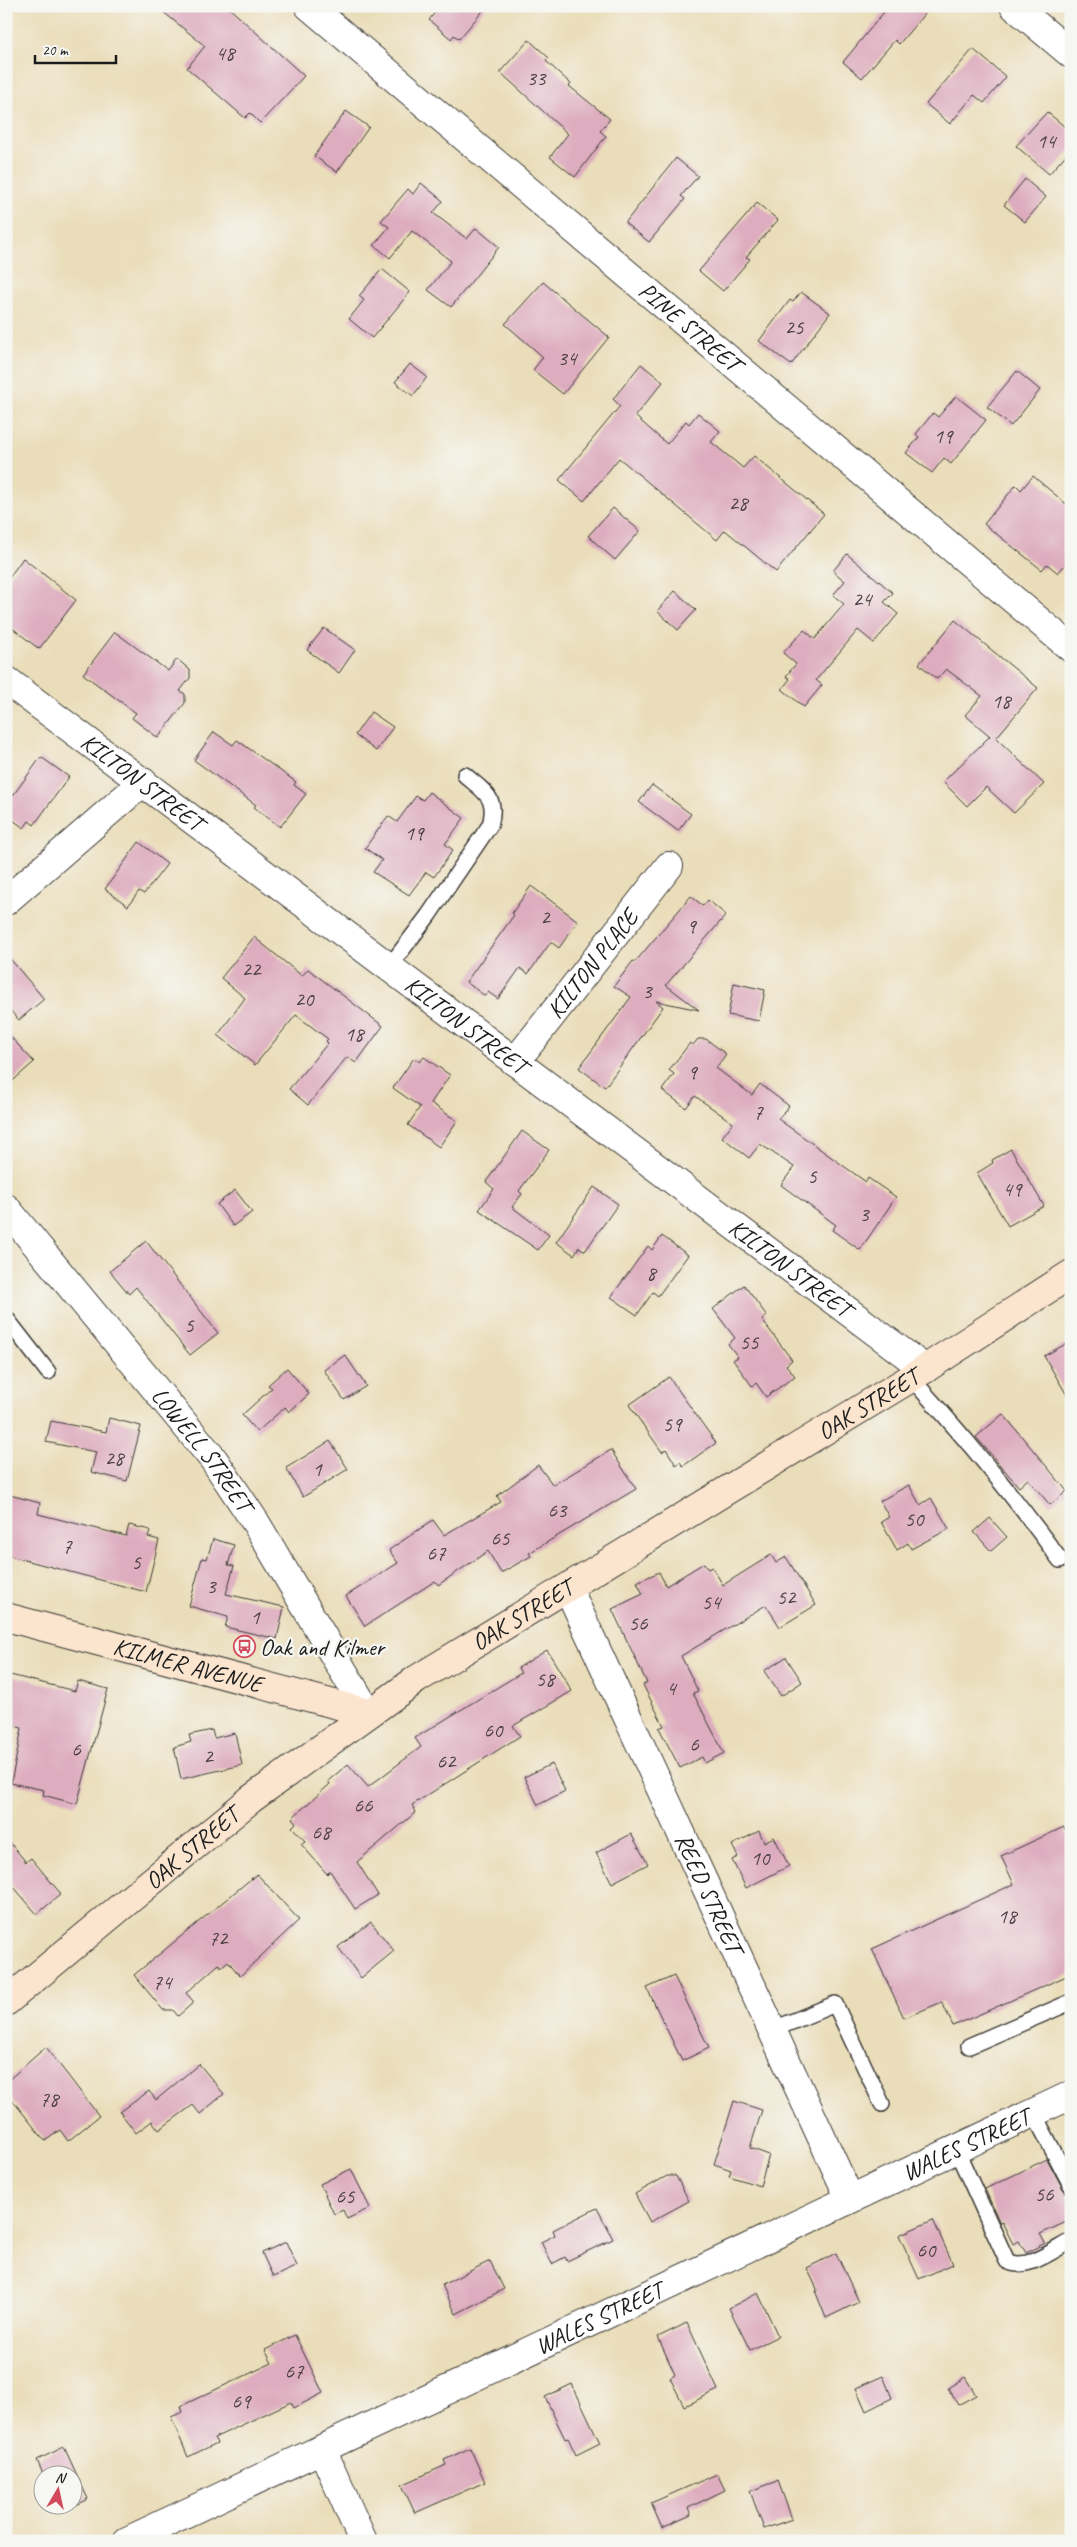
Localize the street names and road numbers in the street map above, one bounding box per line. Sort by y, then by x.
street label: PINE STREET [633,275,751,382]
street label: KILTON STREET [75,727,214,841]
street label: KILTON PLACE [540,901,646,1024]
street label: KILTON STREET [399,969,538,1084]
street label: KILTON STREET [723,1212,862,1327]
street label: OAK STREET [812,1359,929,1446]
street label: LOWELL STREET [145,1381,262,1522]
street label: OAK STREET [466,1570,583,1657]
street label: KILMER AVENUE [110,1631,268,1700]
street label: OAK STREET [139,1797,249,1896]
street label: REED STREET [668,1829,752,1963]
street label: WALES STREET [897,2099,1039,2188]
street label: WALES STREET [530,2273,672,2361]

